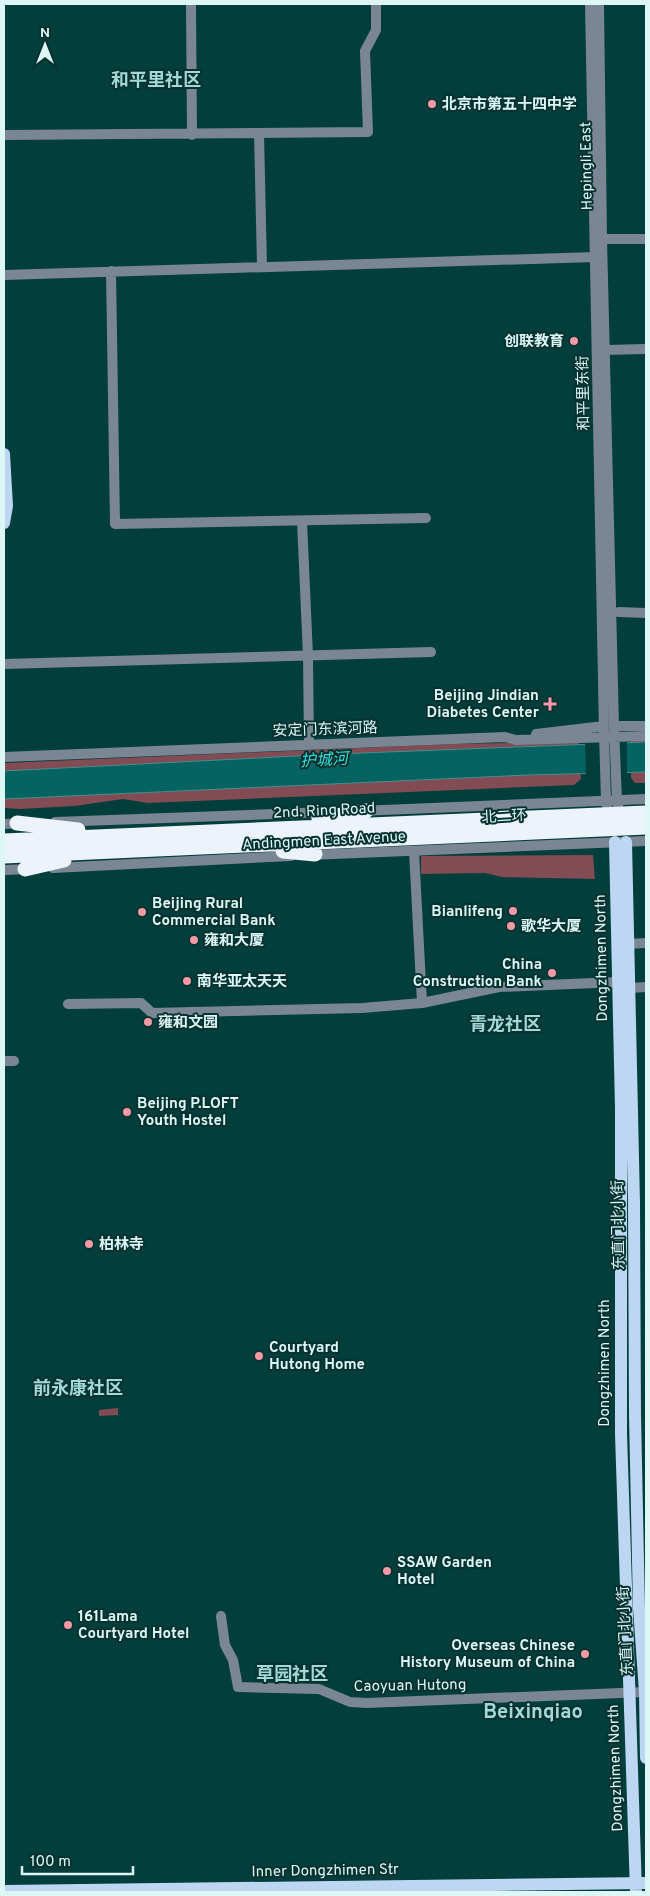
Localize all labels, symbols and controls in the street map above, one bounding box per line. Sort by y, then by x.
north arrow [20,20,70,70]
text: N [40,25,50,42]
district label: 和平里社区 [111,70,201,93]
place label: 北京市第五十四中学 [442,95,577,115]
marker: 北京市第五十四中学 [426,98,438,110]
street label: Hepingli East [577,121,598,211]
place label: 创联教育 [504,333,564,352]
marker: 创联教育 [568,335,580,347]
street label: 和平里东街 [574,355,595,431]
place label: Beijing Jindian Diabetes Center [427,687,540,723]
marker: Beijing Jindian Diabetes Center [543,697,557,711]
street label: 安定门东滨河路 [272,719,378,742]
water label: 护城河 [300,750,352,772]
street label: 2nd. Ring Road [272,799,376,824]
street label: 北二环 [481,806,527,828]
street label: Andingmen East Avenue [242,828,406,855]
street label: Dongzhimen North [592,894,613,1022]
place label: Beijing Rural Commercial Bank [152,895,276,931]
place label: Bianlifeng [431,903,503,922]
marker: Bianlifeng [507,905,519,917]
marker: Beijing Rural Commercial Bank [136,906,148,918]
place label: 歌华大厦 [521,917,581,937]
marker: 歌华大厦 [505,920,517,932]
place label: 雍和大厦 [204,931,264,951]
marker: 雍和大厦 [188,934,200,946]
place label: China Construction Bank [413,956,542,992]
marker: China Construction Bank [546,967,558,979]
place label: 南华亚太天天 [197,972,287,992]
marker: 南华亚太天天 [181,975,193,987]
place label: 雍和文园 [158,1013,218,1033]
district label: 青龙社区 [469,1014,541,1037]
marker: 雍和文园 [142,1016,154,1028]
place label: Beijing P.LOFT Youth Hostel [137,1095,239,1131]
marker: Beijing P.LOFT Youth Hostel [121,1106,133,1118]
street label: 东直门北小街 [608,1180,630,1270]
place label: 柏林寺 [99,1236,144,1255]
marker: 柏林寺 [83,1238,95,1250]
street label: Dongzhimen North [596,1299,615,1427]
place label: Courtyard Hutong Home [269,1339,365,1375]
marker: Courtyard Hutong Home [253,1350,265,1362]
district label: 前永康社区 [33,1378,123,1401]
place label: SSAW Garden Hotel [397,1554,492,1590]
marker: SSAW Garden Hotel [381,1565,393,1577]
street label: 东直门北小街 [614,1585,638,1676]
place label: 161Lama Courtyard Hotel [78,1608,189,1644]
marker: 161Lama Courtyard Hotel [62,1619,74,1631]
place label: Overseas Chinese History Museum of China [400,1637,575,1673]
marker: Overseas Chinese History Museum of China [579,1648,591,1660]
district label: 草园社区 [256,1664,328,1687]
street label: Caoyuan Hutong [354,1676,466,1697]
district label: Beixinqiao [483,1700,583,1726]
street label: Dongzhimen North [605,1704,628,1832]
scale bar [22,1844,134,1876]
text: 100 m [30,1853,71,1872]
street label: Inner Dongzhimen Str [251,1861,399,1882]

